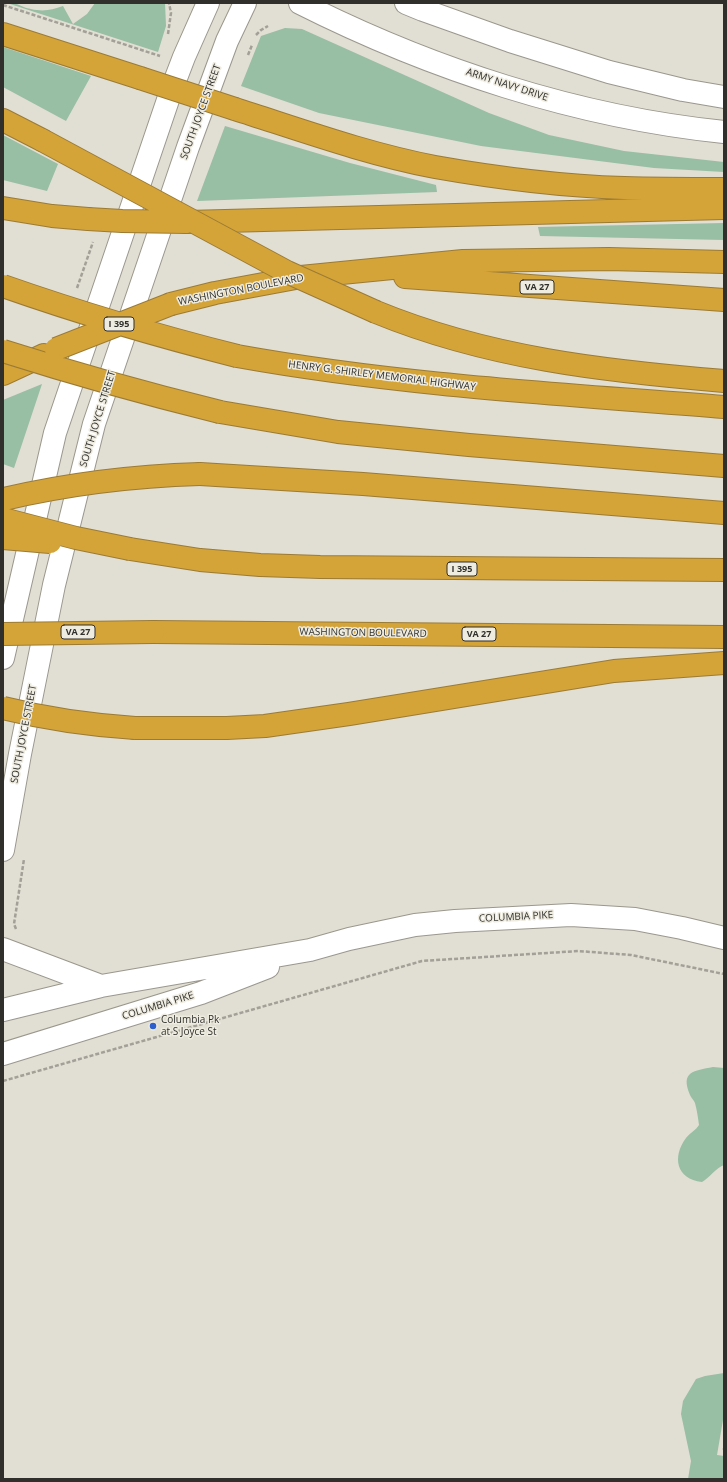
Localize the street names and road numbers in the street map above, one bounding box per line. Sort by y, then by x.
street label: SOUTH JOYCE STREET [178,63,224,161]
street label: ARMY NAVY DRIVE [465,66,549,104]
street label: WASHINGTON BOULEVARD [177,272,305,308]
road number: VA 27 [520,280,554,294]
road number: I 395 [104,317,134,331]
street label: HENRY G. SHIRLEY MEMORIAL HIGHWAY [288,359,476,393]
street label: SOUTH JOYCE STREET [78,369,118,469]
road number: I 395 [447,562,477,576]
road number: VA 27 [61,625,95,639]
street label: WASHINGTON BOULEVARD [299,626,427,640]
road number: VA 27 [462,627,496,641]
street label: SOUTH JOYCE STREET [9,684,39,784]
street label: COLUMBIA PIKE [479,909,553,925]
street label: COLUMBIA PIKE [121,989,195,1023]

